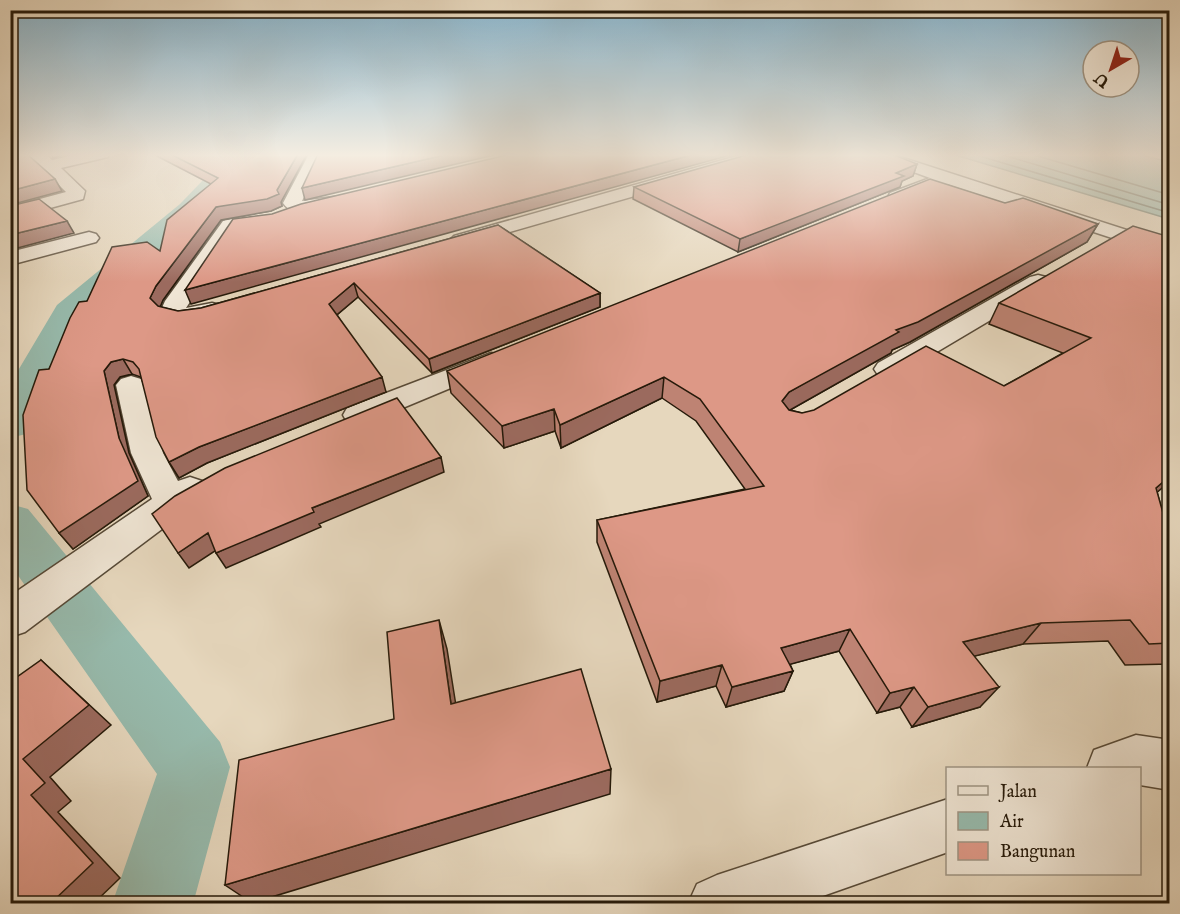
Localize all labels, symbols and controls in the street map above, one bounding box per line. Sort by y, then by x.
north arrow [1081,39,1141,99]
text: U [1091,67,1115,92]
legend [946,767,1141,875]
text: Jalan [998,781,1037,804]
text: Air [999,811,1024,834]
text: Bangunan [1000,841,1076,864]

